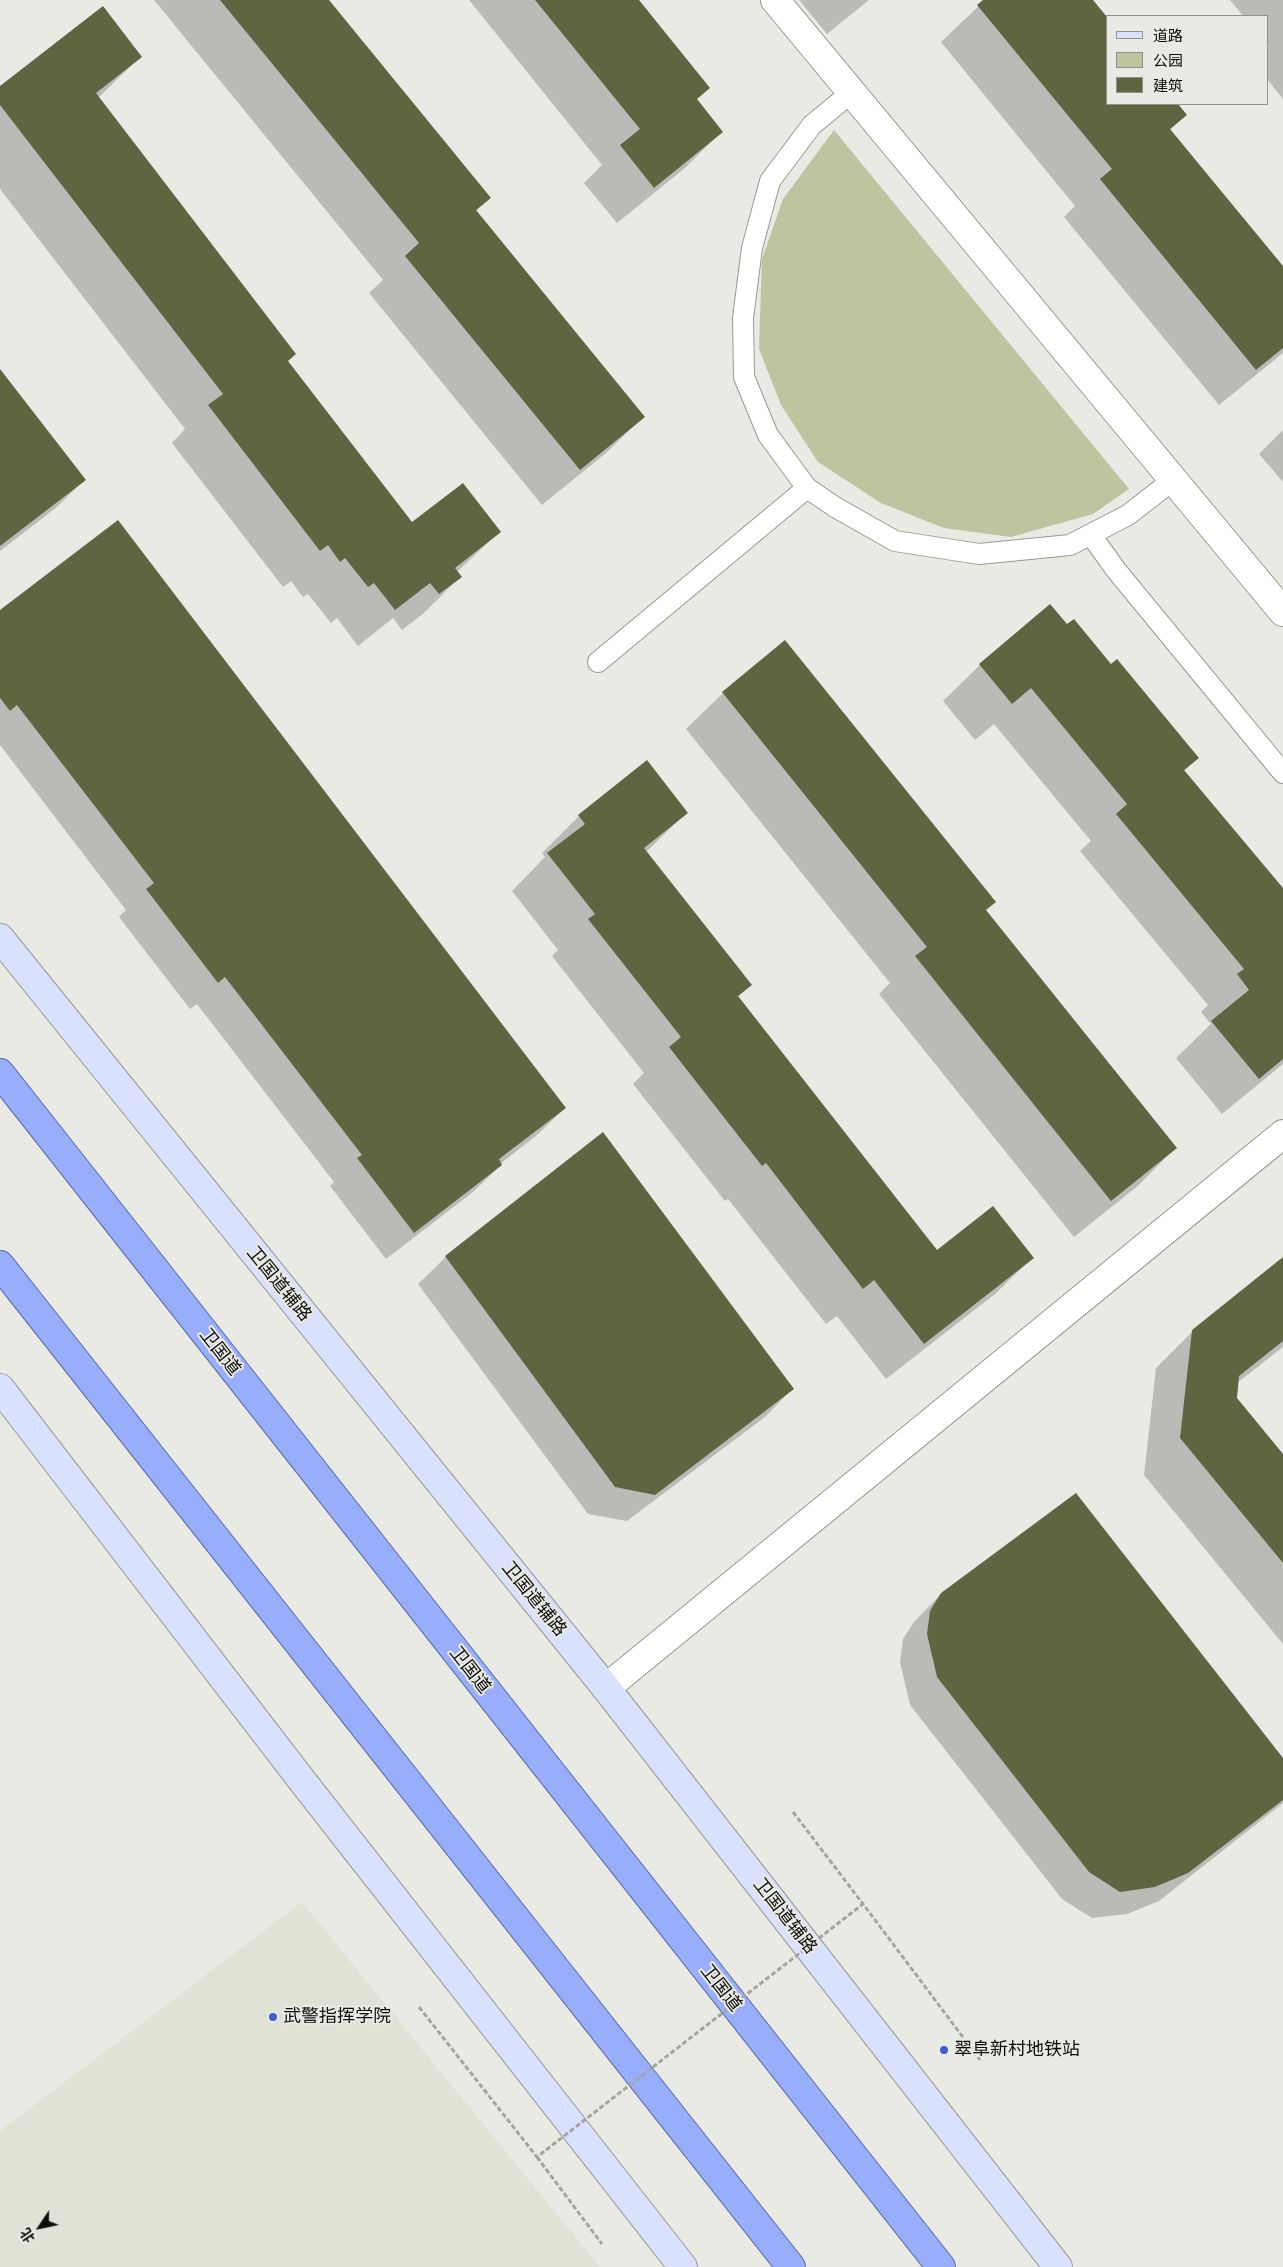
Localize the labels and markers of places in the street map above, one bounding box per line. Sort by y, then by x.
place label: 武警指挥学院 [283,2006,391,2028]
marker: 武警指挥学院 [267,2011,279,2023]
place label: 翠阜新村地铁站 [954,2039,1080,2061]
marker: 翠阜新村地铁站 [938,2044,950,2056]

